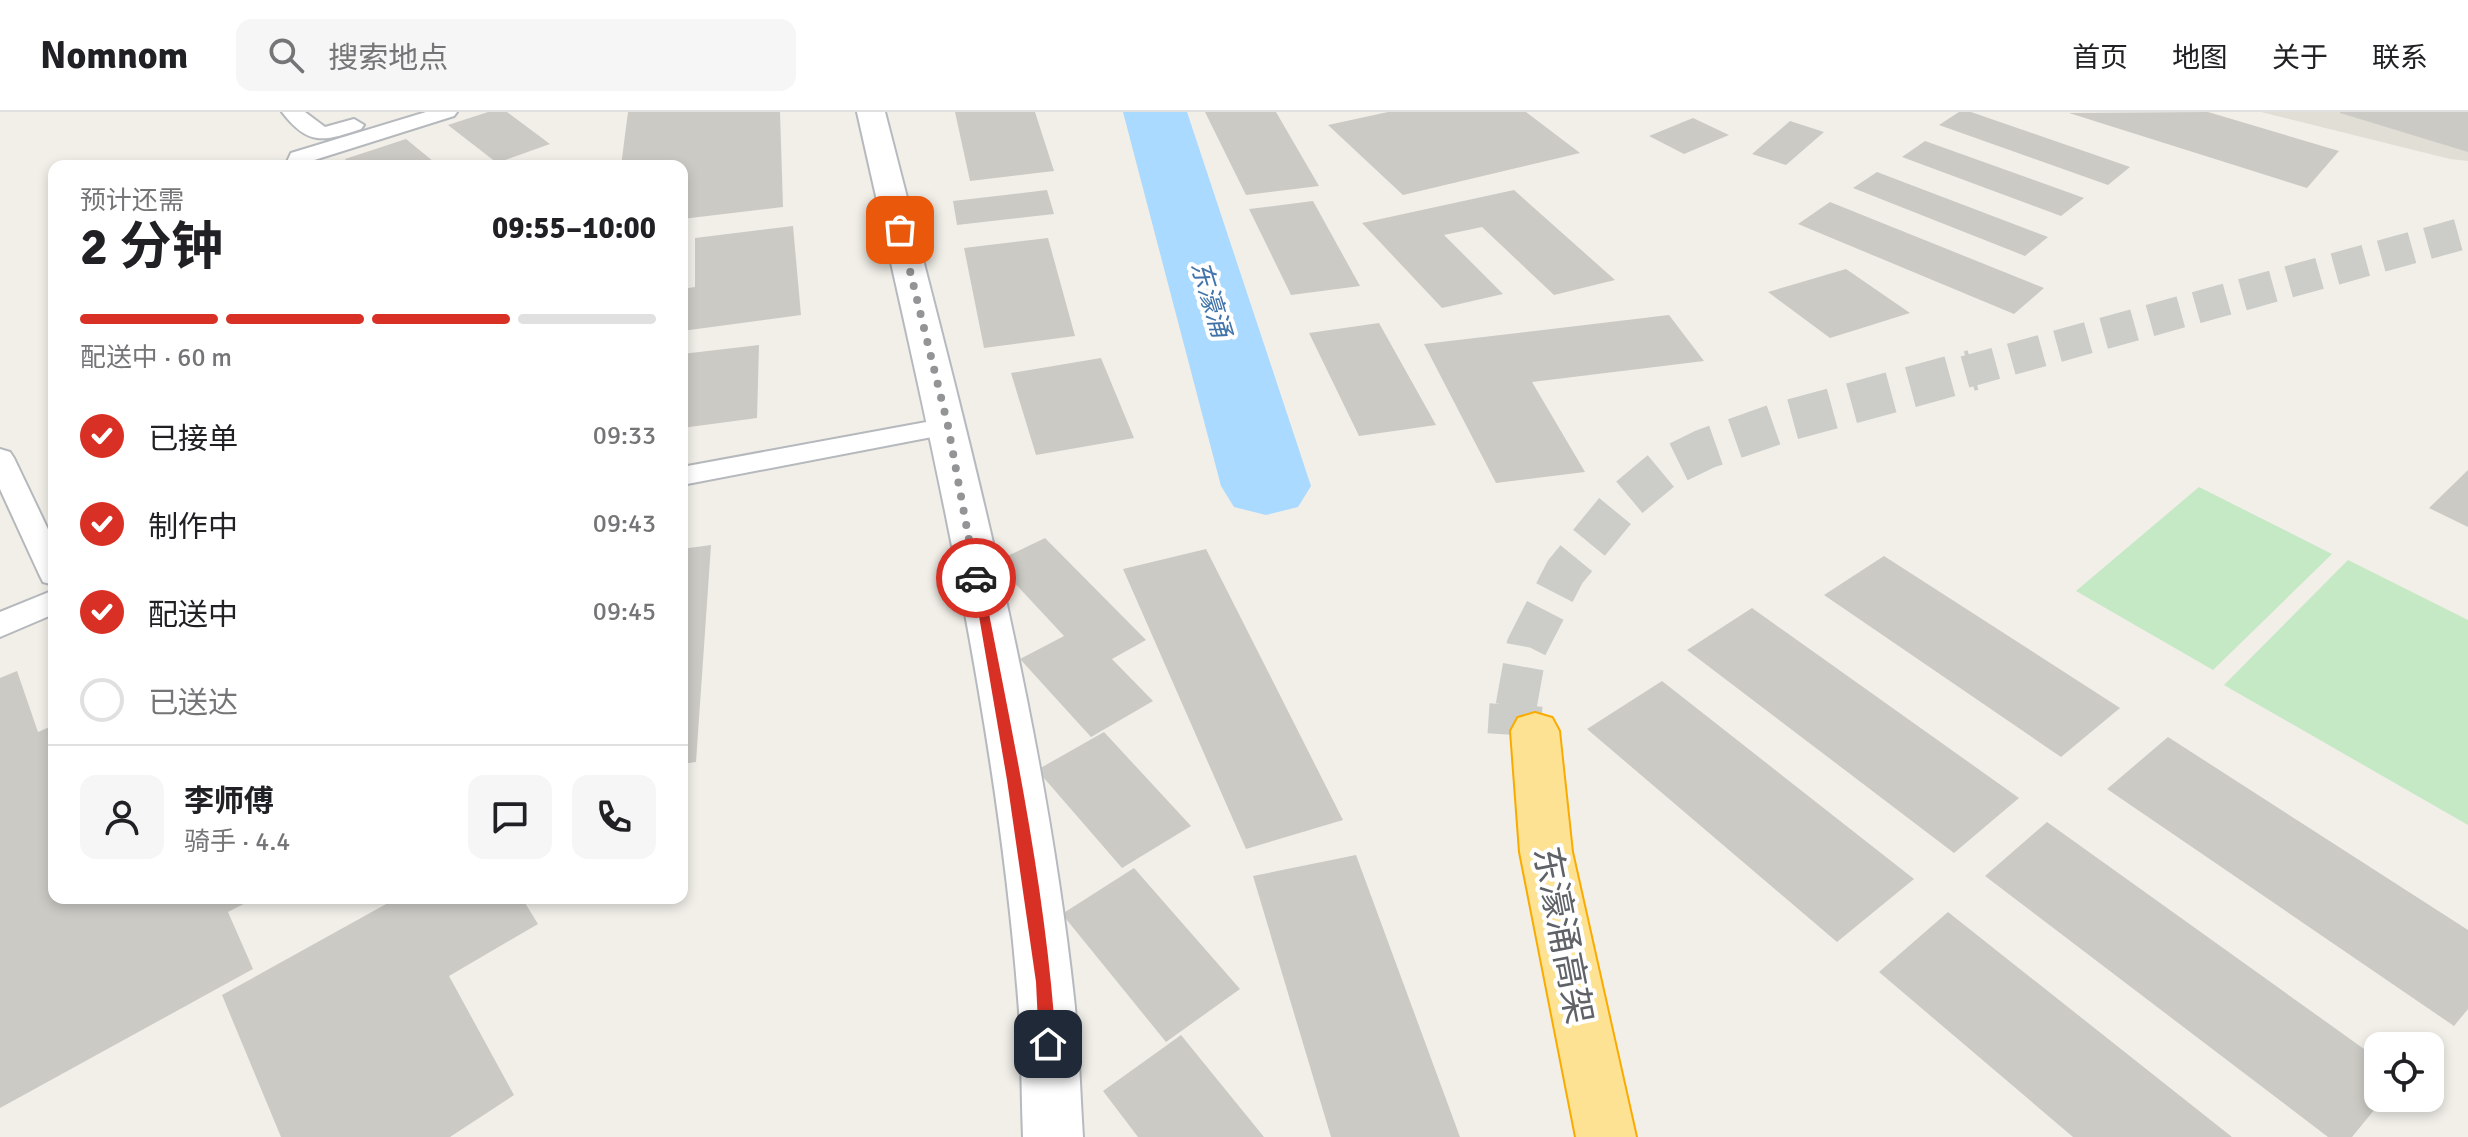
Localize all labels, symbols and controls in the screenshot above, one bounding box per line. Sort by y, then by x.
search box [236,19,796,91]
text: Nomnom [40,32,188,79]
icon: search [264,33,308,77]
text: 搜索地点 [328,40,448,77]
text: 首页 [2072,41,2128,75]
text: 地图 [2172,41,2228,75]
text: 关于 [2272,41,2328,75]
text: 联系 [2372,41,2428,75]
text: 预计还需 [80,185,184,217]
pin [866,196,934,264]
icon: bag [878,208,922,252]
text: 09:55–10:00 [492,210,656,247]
text: 2 分钟 [80,215,224,279]
water label: 东濠涌 [1183,257,1238,344]
text: 配送中 · 60 m [80,342,232,374]
icon: check [80,414,124,458]
text: 09:33 [593,420,656,452]
text: 已接单 [148,421,238,458]
icon: check [80,502,124,546]
text: 09:43 [593,508,656,540]
text: 制作中 [148,509,238,546]
courier [936,538,1016,618]
icon: car [954,556,998,600]
icon: check [80,590,124,634]
text: 09:45 [593,596,656,628]
text: 配送中 [148,597,238,634]
text: 已送达 [148,685,238,722]
button: person [80,775,164,859]
button: chat [468,775,552,859]
button: phone [572,775,656,859]
text: 李师傅 [184,783,274,820]
text: 骑手 · 4.4 [184,826,290,858]
street label: 东濠涌高架 [1523,843,1602,1028]
pin [1014,1010,1082,1078]
icon: home [1026,1022,1070,1066]
map controls [2364,1032,2444,1112]
button: locate [2364,1032,2444,1112]

